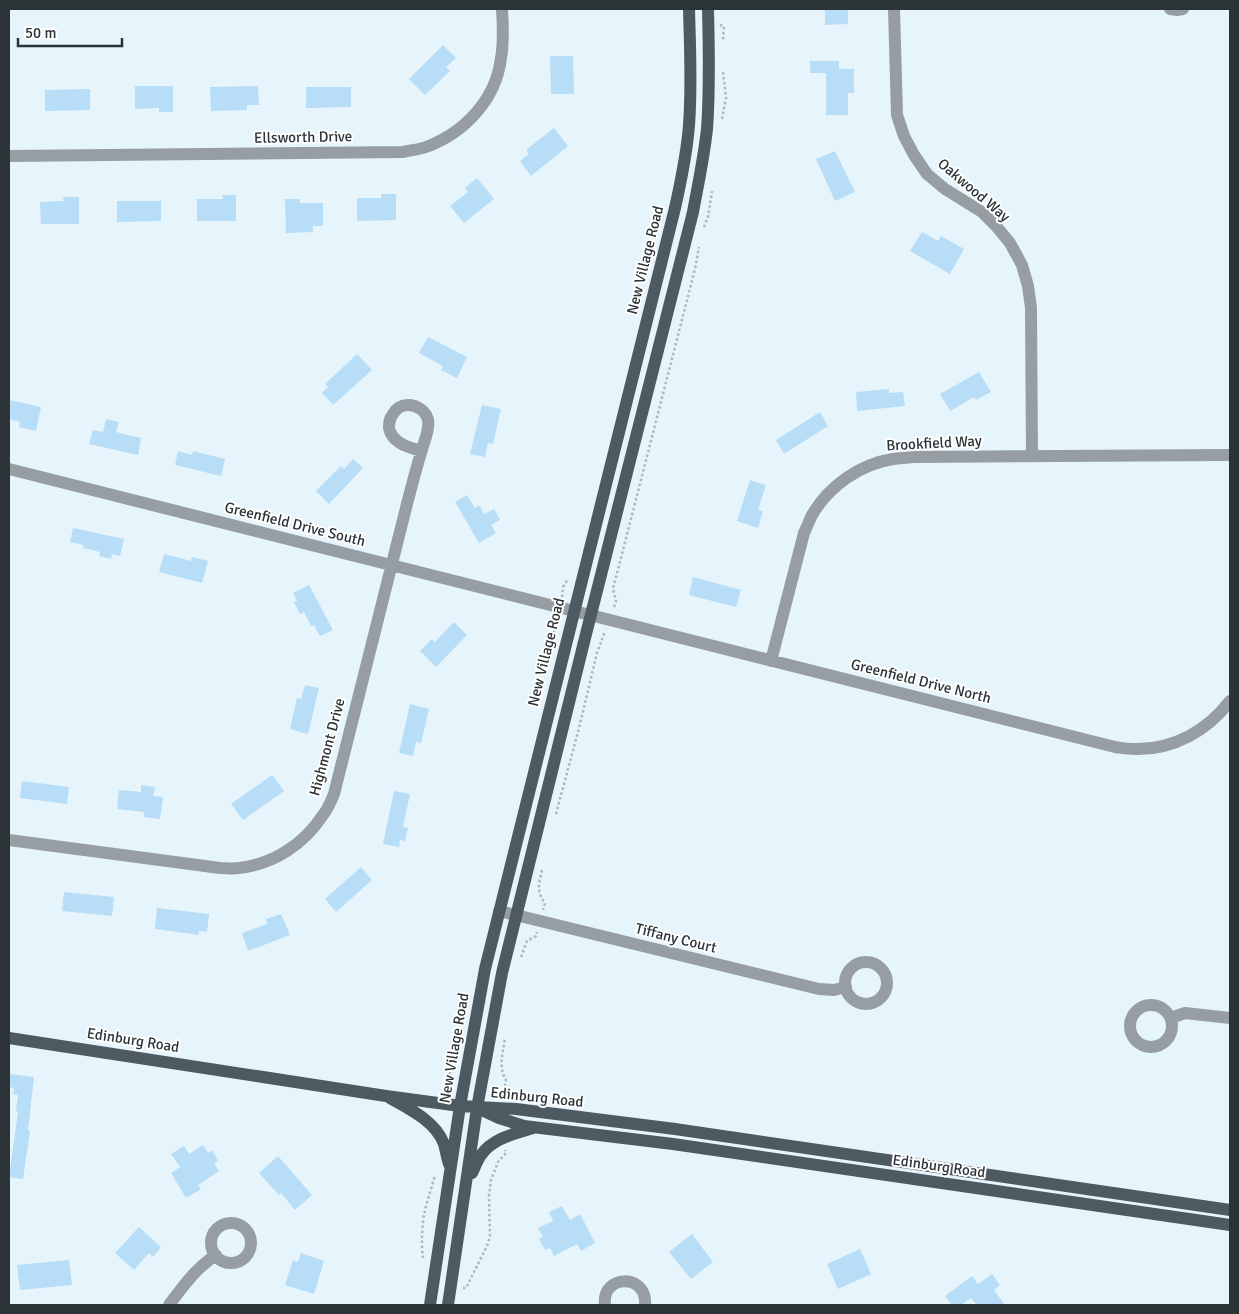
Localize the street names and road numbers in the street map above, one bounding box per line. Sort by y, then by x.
street label: Ellsworth Drive [254,127,352,147]
street label: Oakwood Way [934,155,1014,225]
street label: New Village Road [623,204,667,316]
street label: Brookfield Way [886,432,982,454]
street label: Greenfield Drive South [223,498,367,550]
street label: New Village Road [524,596,568,708]
street label: Greenfield Drive North [849,655,993,707]
street label: Highmont Drive [305,696,349,798]
street label: Tiffany Court [634,919,718,957]
street label: New Village Road [435,992,473,1104]
street label: Edinburg Road [86,1024,181,1056]
street label: Edinburg Road [490,1083,584,1111]
street label: Edinburg Road [892,1151,986,1181]

